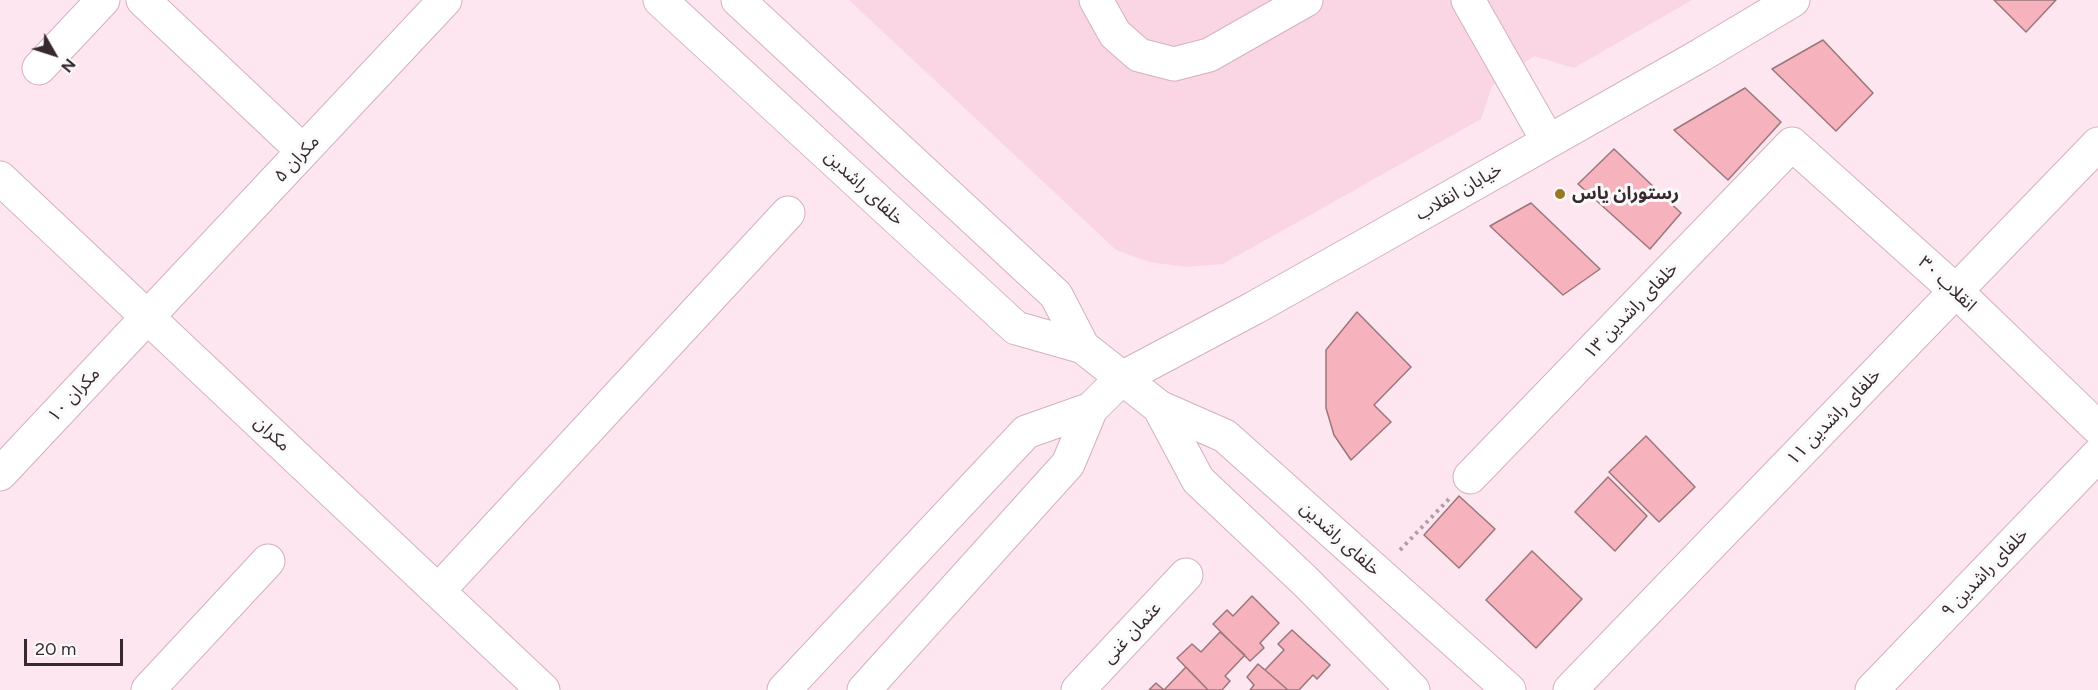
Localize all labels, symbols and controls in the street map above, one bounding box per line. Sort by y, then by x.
north arrow [24,24,84,84]
text: N [57,55,80,76]
street label: مکران ۵ [270,131,324,187]
street label: خلفای راشدین [820,146,908,230]
street label: خیابان انقلاب [1412,159,1506,225]
place label: رستوران یاس [1572,183,1679,205]
marker: رستوران یاس [1553,187,1567,201]
street label: انقلاب ۳۰ [1913,252,1981,316]
street label: خلفای راشدین ۱۳ [1579,258,1683,364]
street label: مکران ۱۰ [43,363,105,427]
street label: خلفای راشدین ۱۱ [1782,364,1886,470]
street label: مکران [249,412,295,456]
street label: خلفای راشدین [1295,497,1385,581]
street label: خلفای راشدین ۹ [1937,524,2033,622]
street label: عثمان غنی [1098,598,1166,668]
scale bar [27,627,126,665]
text: 20 m [35,638,76,660]

